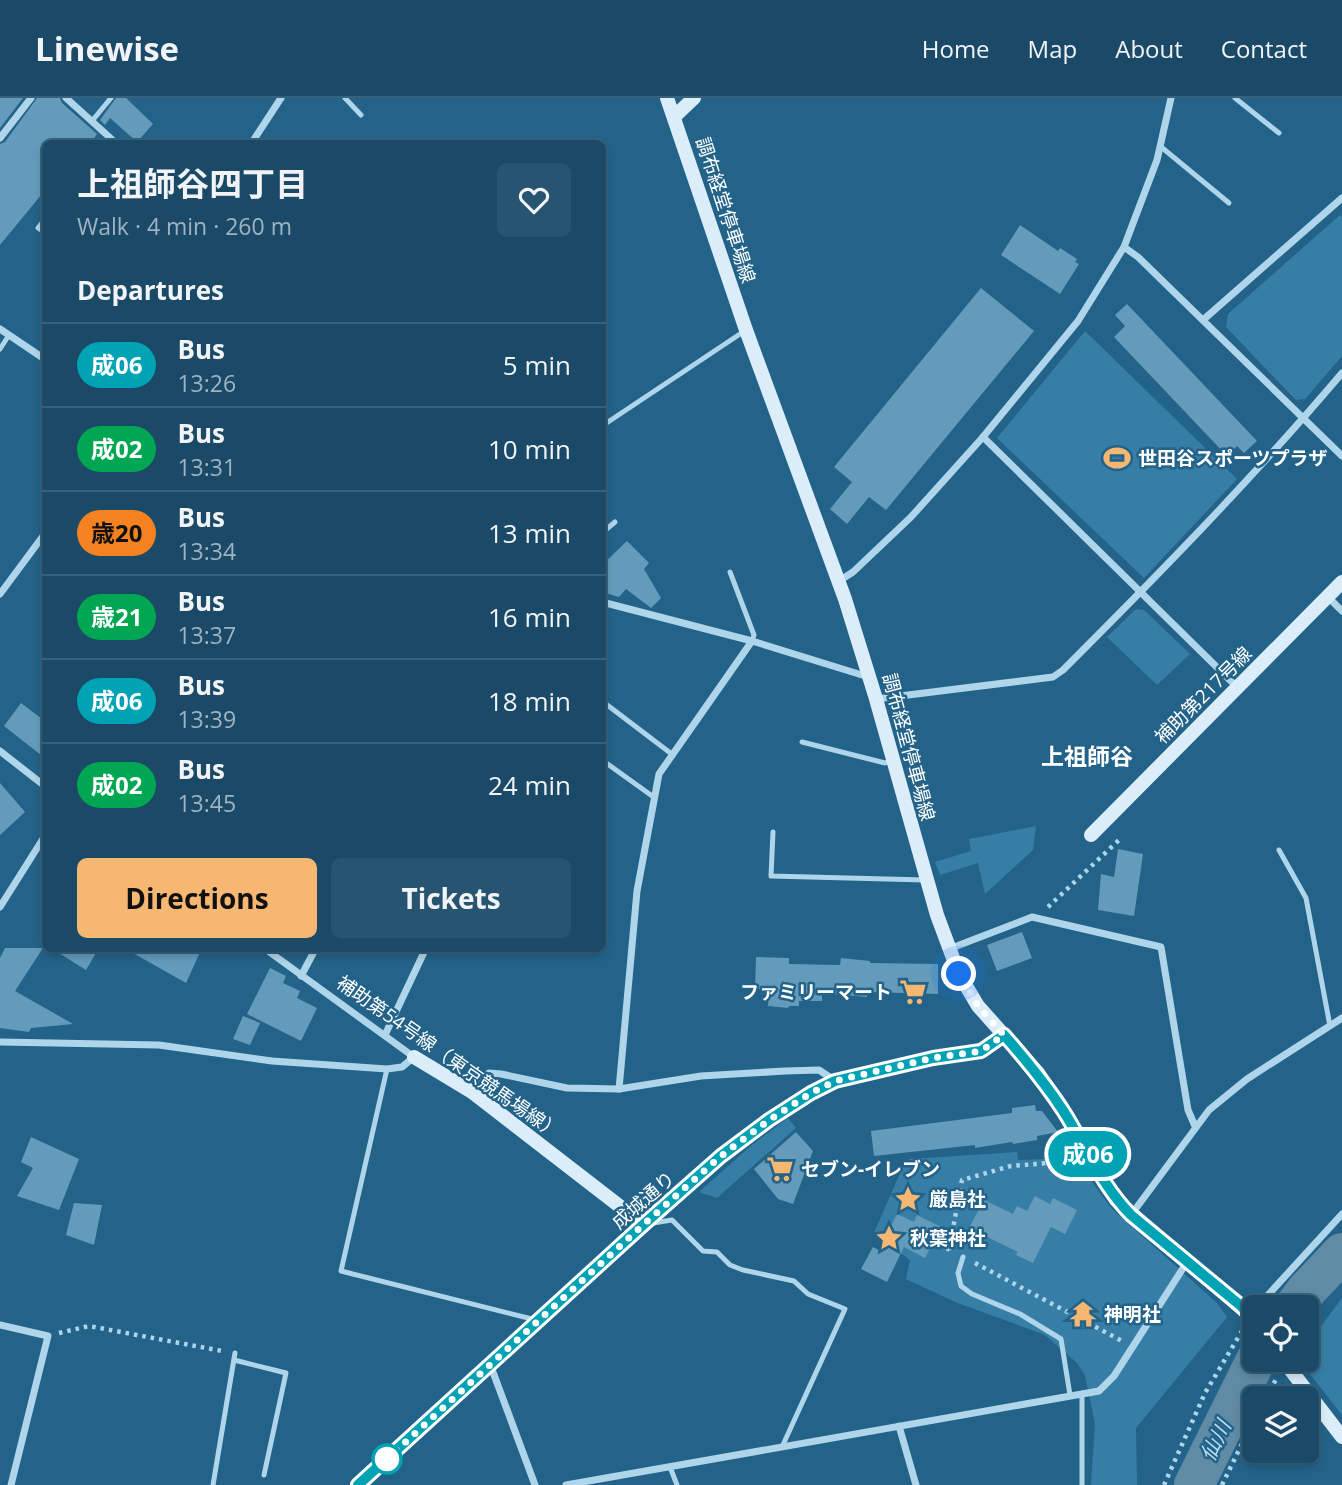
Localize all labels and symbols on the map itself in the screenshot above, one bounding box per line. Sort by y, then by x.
street label: 調布経堂停車場線 [690,134,762,286]
sports icon: 世田谷スポーツプラザ [1102,443,1132,473]
place label: 世田谷スポーツプラザ [1138,445,1328,471]
street label: 補助第217号線 [1149,641,1257,749]
street label: 調布経堂停車場線 [877,670,941,824]
district label: 上祖師谷 [1041,740,1133,772]
your location [941,956,976,991]
street label: 補助第54号線（東京競馬場線） [331,969,567,1145]
supermarket icon: ファミリーマート [898,977,928,1007]
place label: ファミリーマート [740,979,892,1005]
line badge: 成06 [1048,1131,1128,1177]
supermarket icon: セブン-イレブン [765,1154,795,1184]
place label: セブン-イレブン [801,1156,940,1182]
street label: 成城通り [606,1165,680,1235]
place icon: 厳島社 [893,1184,923,1214]
place label: 厳島社 [929,1186,986,1212]
place icon: 秋葉神社 [874,1223,904,1253]
place label: 秋葉神社 [910,1225,986,1251]
temple icon: 神明社 [1068,1299,1098,1329]
place label: 神明社 [1104,1301,1161,1327]
water label: 仙川 [1193,1414,1238,1466]
unlabelled marker [372,1444,402,1474]

